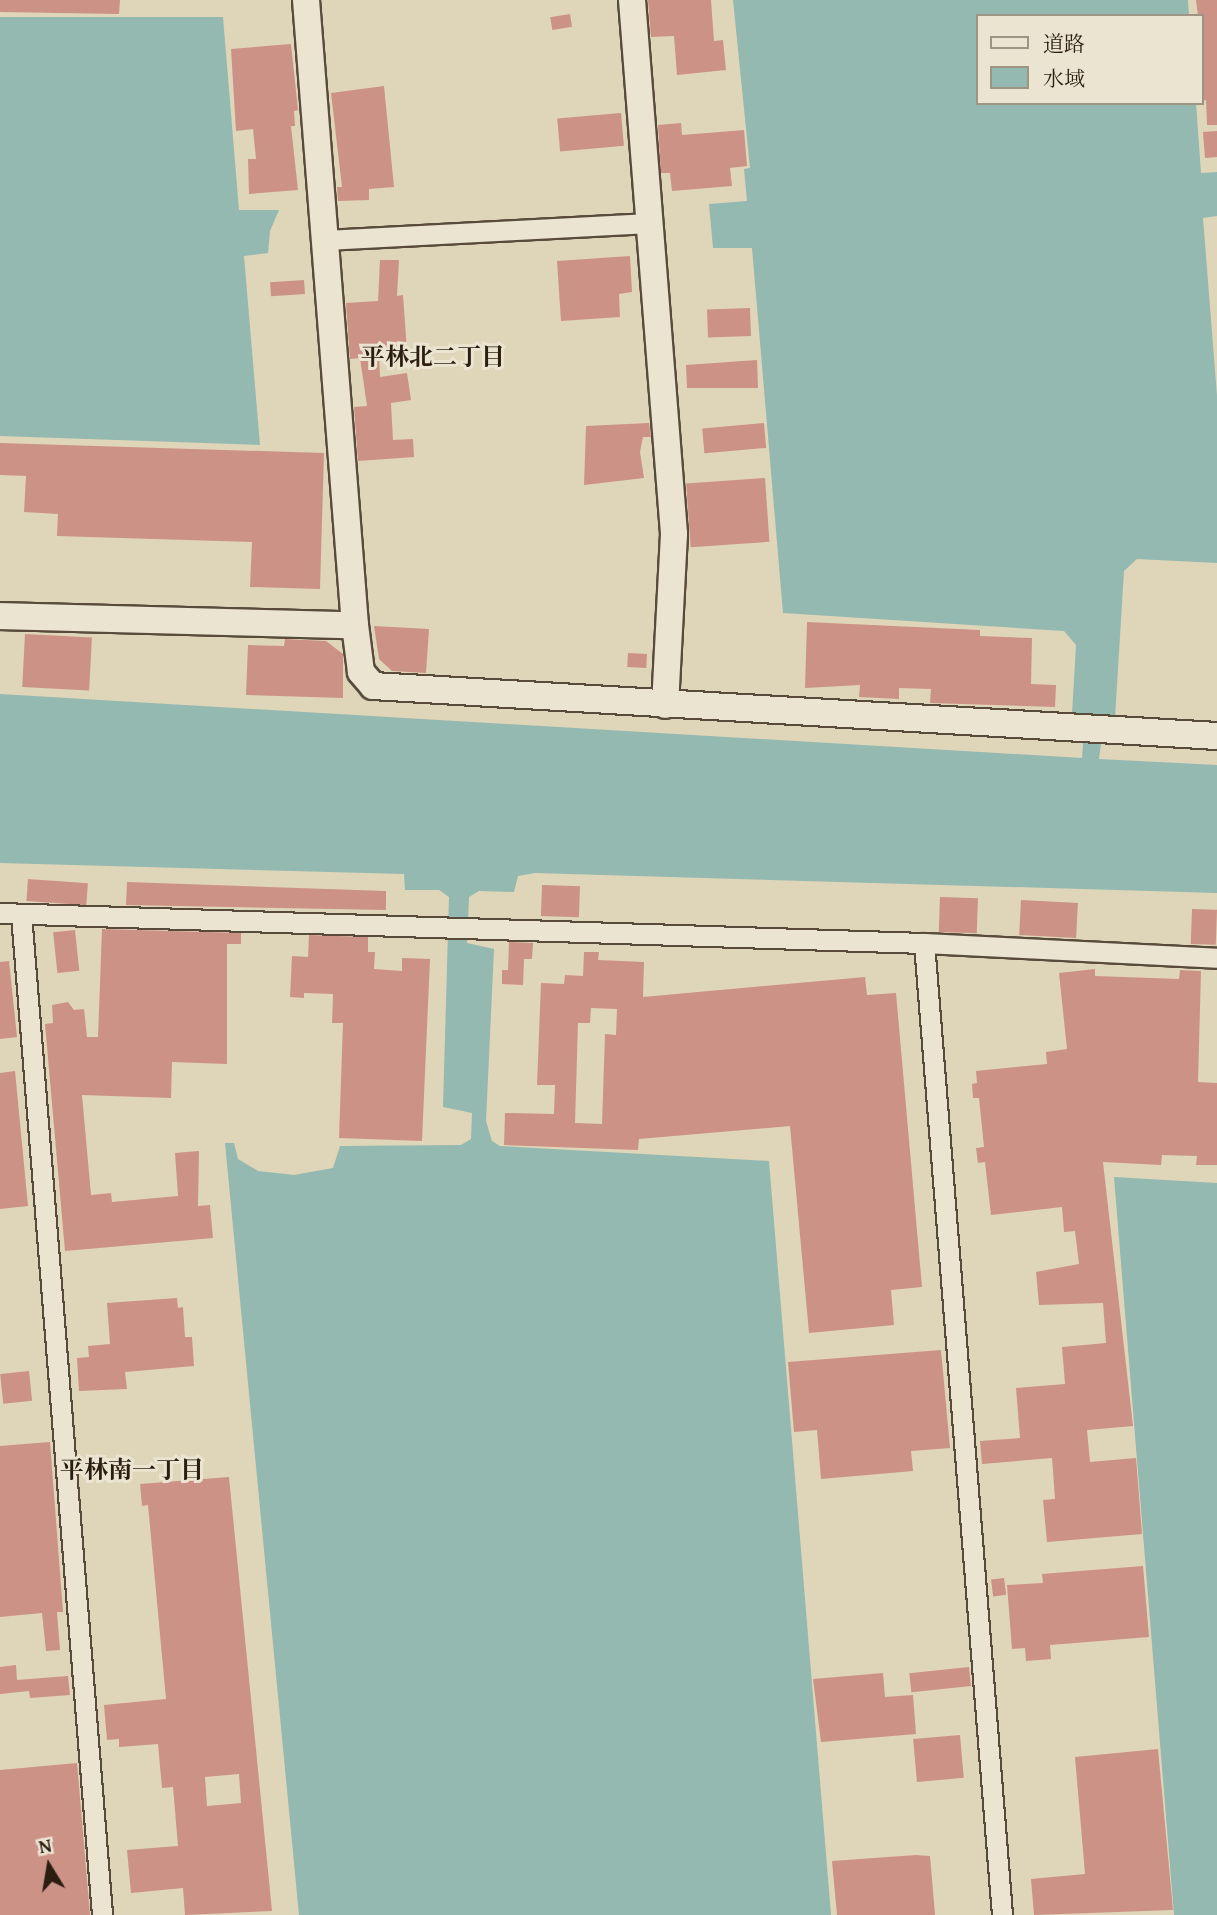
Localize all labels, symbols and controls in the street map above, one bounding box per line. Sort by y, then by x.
legend [976,14,1203,105]
text: 道路 [1043,28,1085,59]
text: 水域 [1043,63,1085,94]
district label: 平林北二丁目 [361,343,505,371]
district label: 平林南一丁目 [60,1456,204,1484]
text: N [36,1830,54,1860]
north arrow [14,1831,84,1901]

